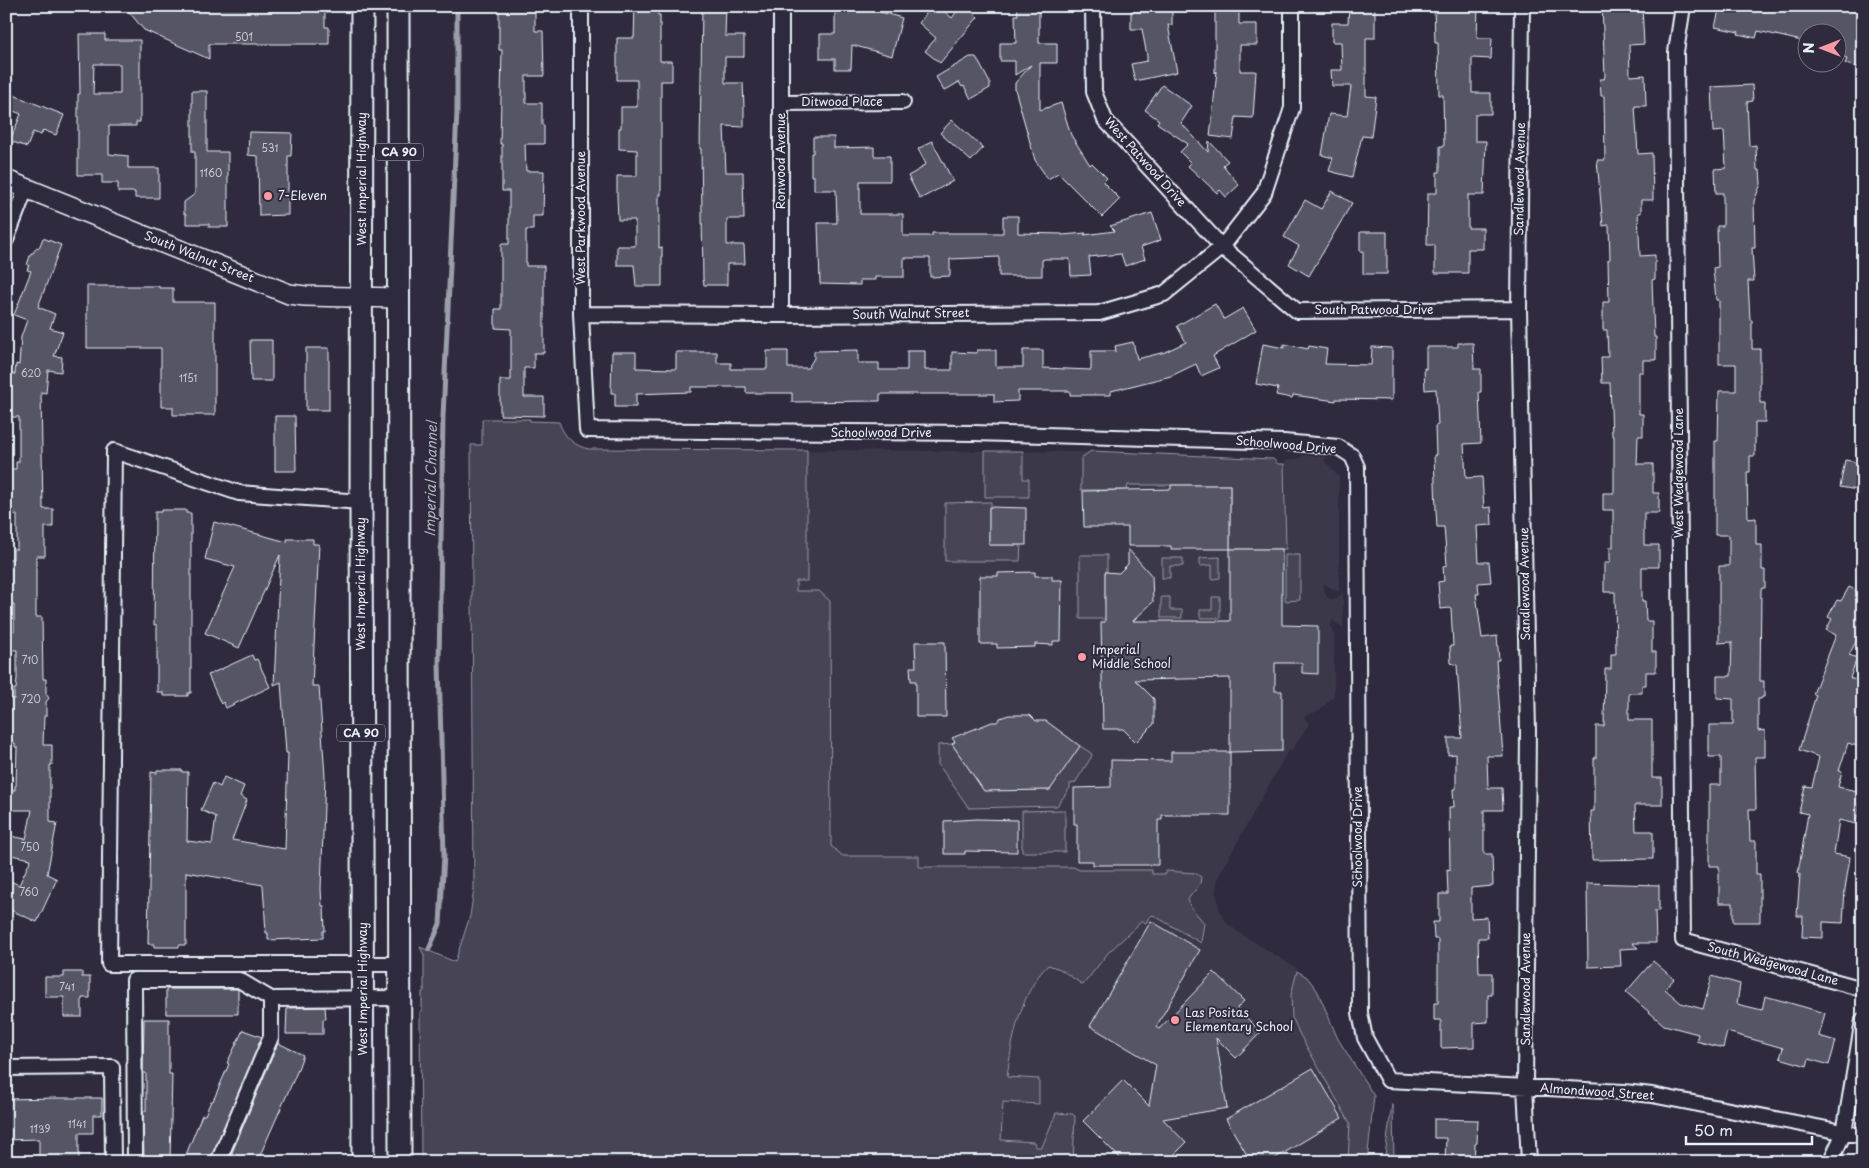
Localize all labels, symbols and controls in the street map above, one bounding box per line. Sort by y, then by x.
north arrow [1796,22,1846,72]
house number: 501 [235,29,253,44]
text: N [1798,42,1819,54]
street label: Ditwood Place [801,92,883,110]
street label: West Imperial Highway [352,112,370,246]
street label: Ronwood Avenue [771,112,789,209]
street label: West Patwood Drive [1101,113,1191,210]
street label: Sandlewood Avenue [1509,122,1529,236]
house number: 531 [262,140,278,155]
road number: CA 90 [375,144,423,160]
street label: West Parkwood Avenue [571,151,589,285]
house number: 1160 [200,165,222,180]
place label: 7-Eleven [278,186,327,204]
marker: 7-Eleven [262,190,274,202]
street label: South Walnut Street [142,226,257,286]
street label: South Patwood Drive [1315,300,1433,318]
street label: South Walnut Street [852,303,970,323]
house number: 620 [21,365,41,380]
house number: 1151 [179,370,197,385]
street label: West Wedgewood Lane [1669,408,1687,538]
water label: Imperial Channel [419,419,442,537]
street label: Schoolwood Drive [830,423,932,441]
street label: Schoolwood Drive [1235,431,1337,457]
street label: West Imperial Highway [351,517,369,651]
street label: Sandlewood Avenue [1514,527,1534,641]
place label: Imperial Middle School [1092,640,1171,672]
marker: Imperial Middle School [1076,651,1088,663]
house number: 710 [22,652,38,667]
house number: 720 [21,691,41,706]
road number: CA 90 [337,724,385,741]
street label: Schoolwood Drive [1348,786,1366,888]
house number: 750 [21,839,39,854]
house number: 760 [19,884,39,899]
street label: West Imperial Highway [353,922,371,1056]
street label: Sandlewood Avenue [1516,932,1534,1046]
street label: South Wedgewood Lane [1706,937,1841,989]
house number: 741 [59,979,75,994]
place label: Las Positas Elementary School [1185,1003,1293,1035]
marker: Las Positas Elementary School [1169,1014,1181,1026]
street label: Almondwood Street [1539,1078,1655,1104]
scale bar [1686,1113,1813,1145]
house number: 1141 [68,1116,87,1131]
text: 50 m [1694,1118,1733,1141]
house number: 1139 [30,1121,50,1136]

